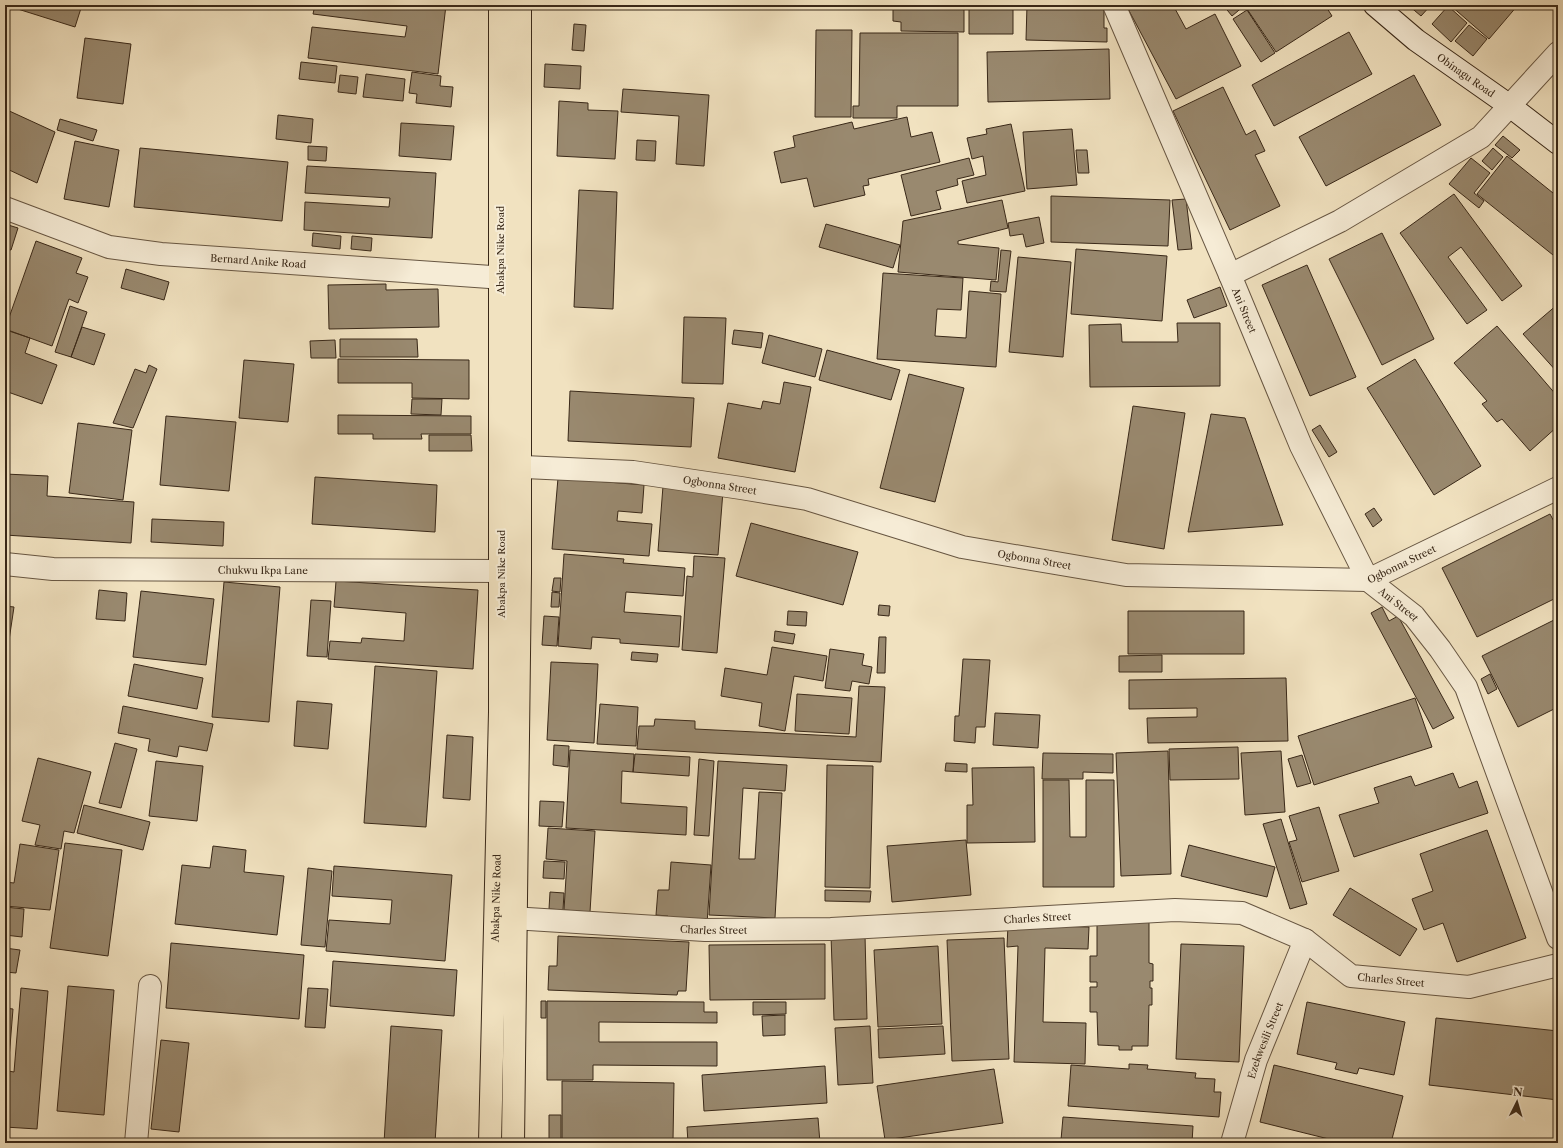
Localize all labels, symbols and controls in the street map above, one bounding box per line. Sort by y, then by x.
street label: Obinagu Road [1434,50,1498,100]
street label: Abakpa Nike Road [494,206,507,295]
street label: Bernard Anike Road [210,251,307,271]
street label: Ani Street [1229,285,1260,335]
street label: Ogbonna Street [682,473,758,497]
street label: Abakpa Nike Road [495,530,508,619]
street label: Ogbonna Street [1365,542,1438,586]
street label: Ogbonna Street [997,547,1073,572]
street label: Chukwu Ikpa Lane [218,563,308,577]
street label: Ani Street [1375,584,1422,624]
street label: Abakpa Nike Road [488,854,503,943]
street label: Charles Street [1003,909,1072,926]
street label: Charles Street [679,922,748,937]
street label: Charles Street [1357,970,1426,989]
street label: Ezekwesili Street [1244,999,1286,1080]
north arrow [1497,1082,1537,1122]
text: N [1512,1085,1524,1099]

